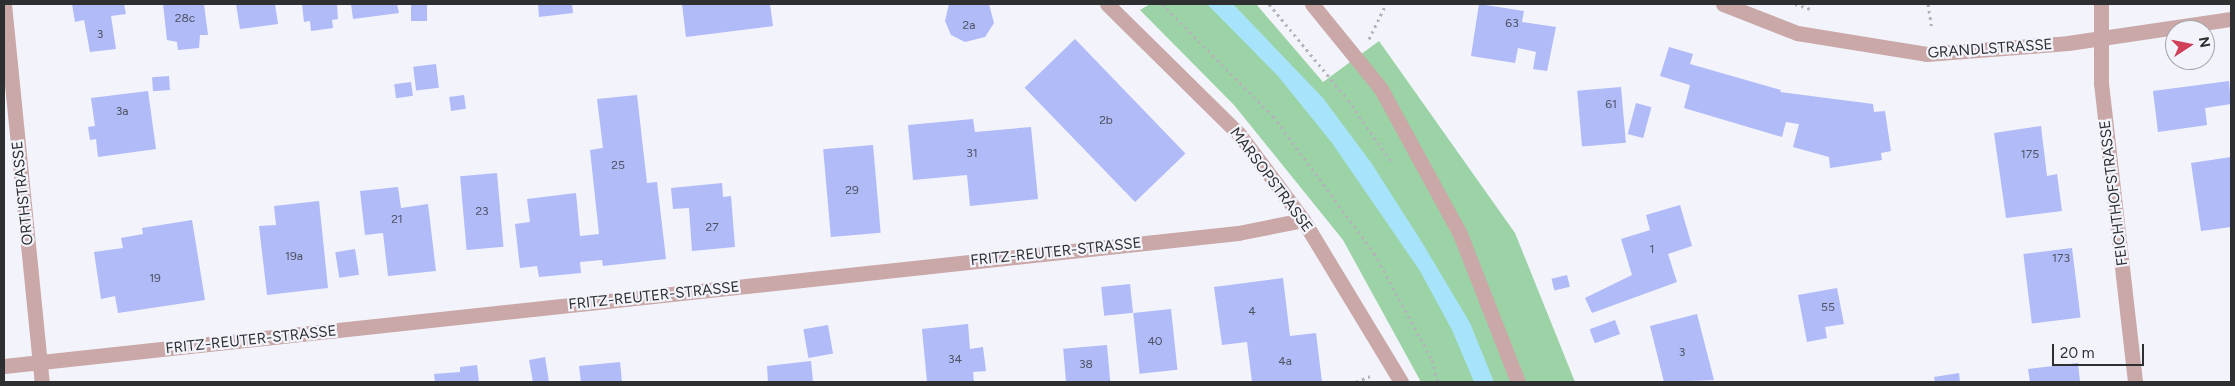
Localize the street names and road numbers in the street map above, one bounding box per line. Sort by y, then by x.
street label: GRANDLSTRASSE [1927,36,2053,62]
street label: FEICHTHOFSTRASSE [2096,119,2132,267]
street label: MARSOPSTRASSE [1226,124,1316,236]
street label: ORTHSTRASSE [9,140,37,246]
street label: FRITZ-REUTER-STRASSE [970,234,1142,270]
street label: FRITZ-REUTER-STRASSE [568,278,740,314]
street label: FRITZ-REUTER-STRASSE [165,322,337,358]

